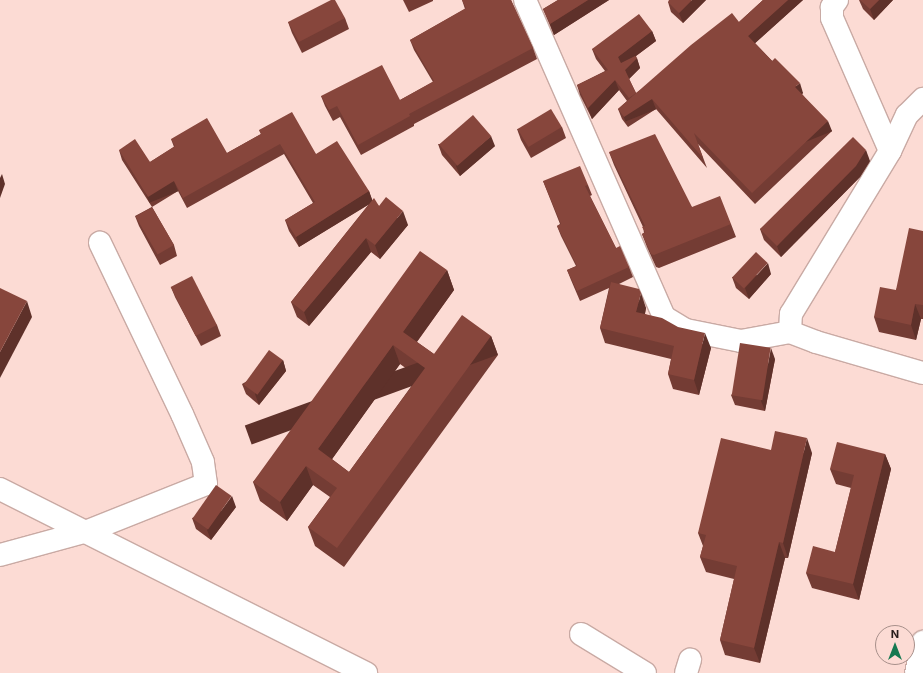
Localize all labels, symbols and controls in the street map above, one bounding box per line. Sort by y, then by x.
north arrow [875,625,915,665]
text: N [891,627,899,641]

